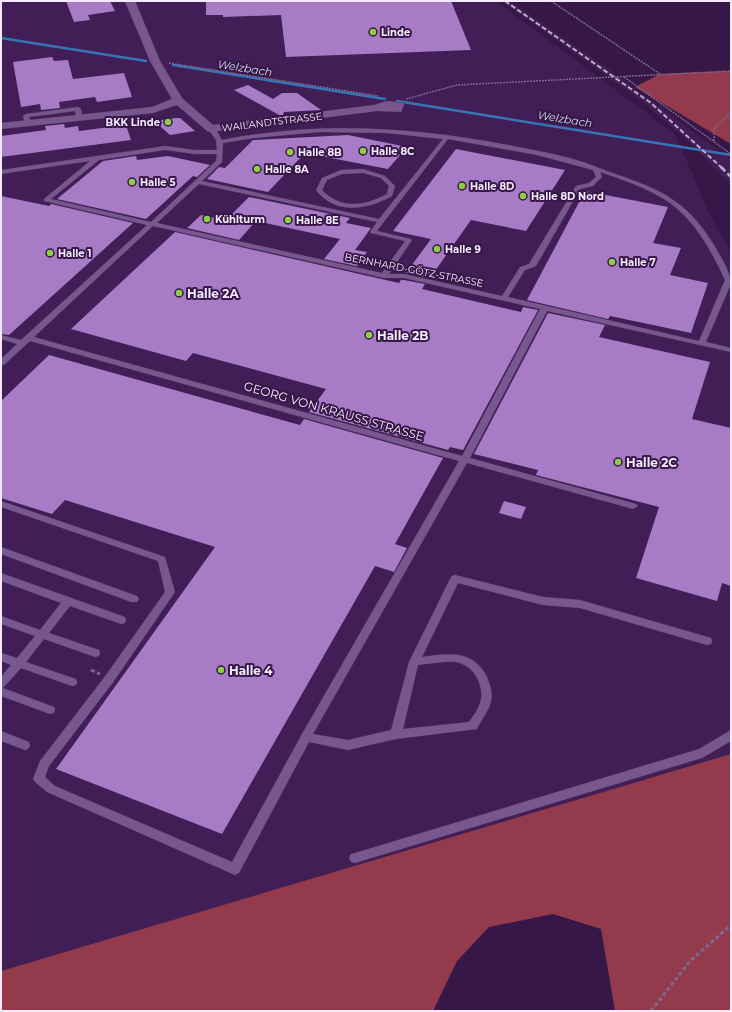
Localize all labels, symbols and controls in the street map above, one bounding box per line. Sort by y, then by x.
place label: Linde [381,26,410,39]
marker: Linde [368,27,378,37]
water label: Welzbach [217,57,273,79]
water label: Welzbach [537,108,593,130]
street label: WAILANDTSTRASSE [221,109,323,135]
place label: BKK Linde [105,116,160,129]
marker: BKK Linde [163,117,173,127]
place label: Halle 8C [371,145,415,158]
place label: Halle 8B [298,146,342,159]
marker: Halle 8C [358,146,368,156]
marker: Halle 8B [285,147,295,157]
place label: Halle 8A [265,163,309,176]
marker: Halle 8A [252,164,262,174]
place label: Halle 5 [140,176,175,189]
marker: Halle 5 [127,177,137,187]
place label: Halle 8D [470,180,514,193]
marker: Halle 8D [457,181,467,191]
place label: Halle 8D Nord [531,190,604,203]
marker: Halle 8D Nord [518,191,528,201]
place label: Kühlturm [215,213,265,226]
marker: Kühlturm [202,214,212,224]
place label: Halle 8E [296,214,339,227]
marker: Halle 8E [283,215,293,225]
place label: Halle 9 [445,243,481,256]
marker: Halle 9 [432,244,442,254]
place label: Halle 1 [58,247,91,260]
marker: Halle 1 [45,248,55,258]
street label: BERNHARD-GÖTZ-STRASSE [343,250,485,290]
place label: Halle 7 [620,256,656,269]
marker: Halle 7 [607,257,617,267]
place label: Halle 2A [187,286,239,301]
marker: Halle 2A [174,288,184,298]
place label: Halle 2B [377,328,429,343]
marker: Halle 2B [364,330,374,340]
street label: GEORG VON KRAUSS STRASSE [242,378,426,444]
place label: Halle 2C [626,455,677,470]
marker: Halle 2C [613,457,623,467]
place label: Halle 4 [229,663,273,678]
marker: Halle 4 [216,665,226,675]

